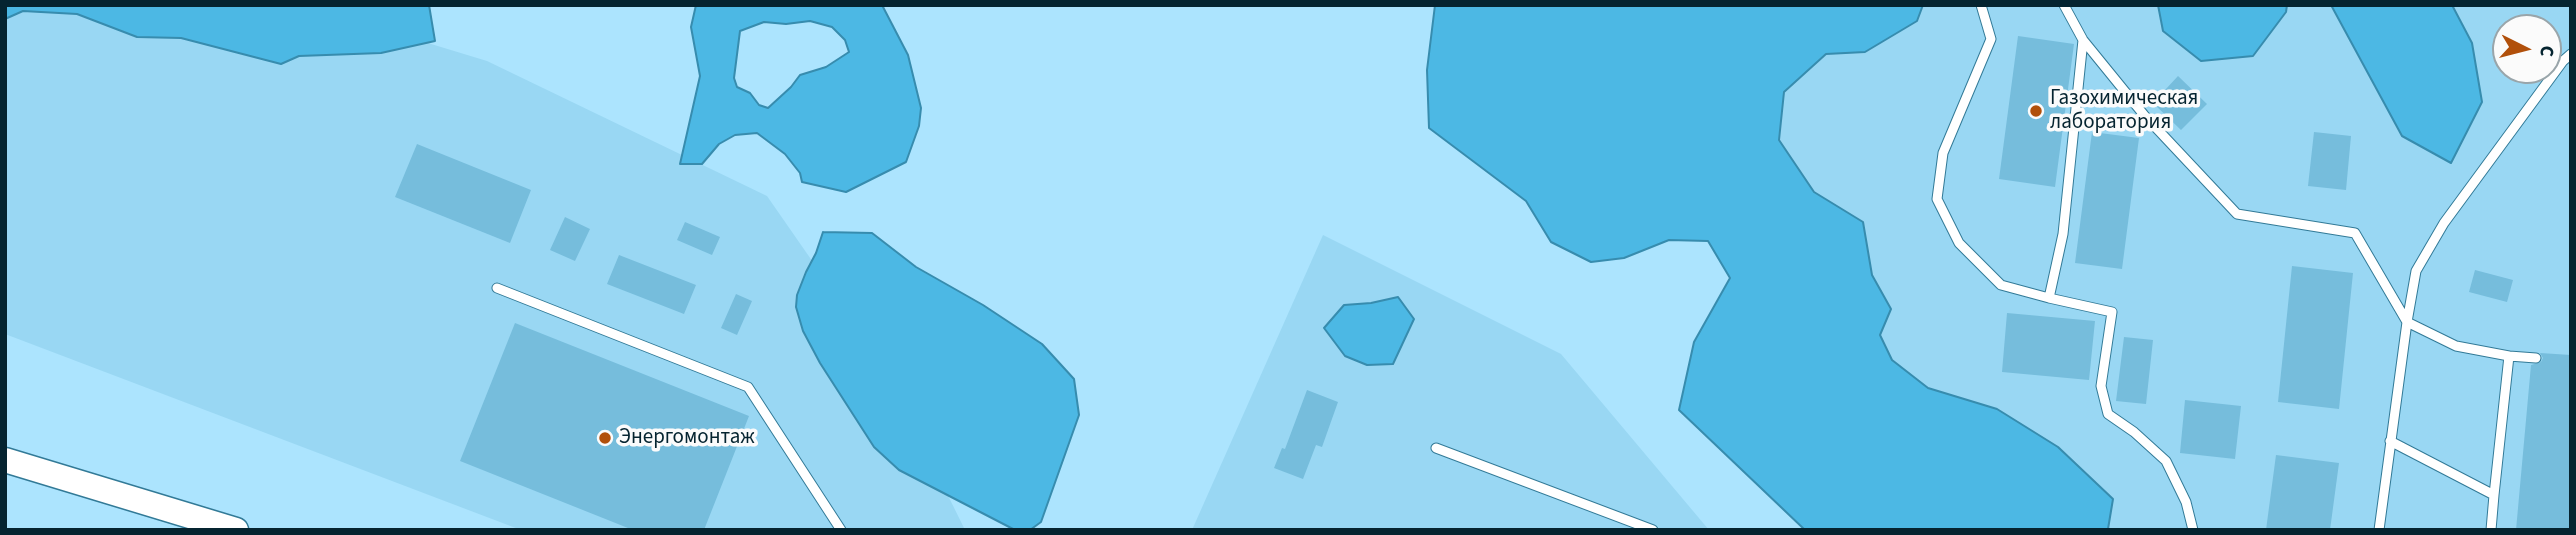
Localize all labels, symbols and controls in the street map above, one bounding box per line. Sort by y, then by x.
north arrow [2492,14,2562,84]
text: С [2532,44,2560,58]
place label: Газохимическая лаборатория [2050,86,2198,136]
marker: Газохимическая лаборатория [2028,103,2044,119]
place label: Энергомонтаж [619,425,755,451]
marker: Энергомонтаж [597,430,613,446]

